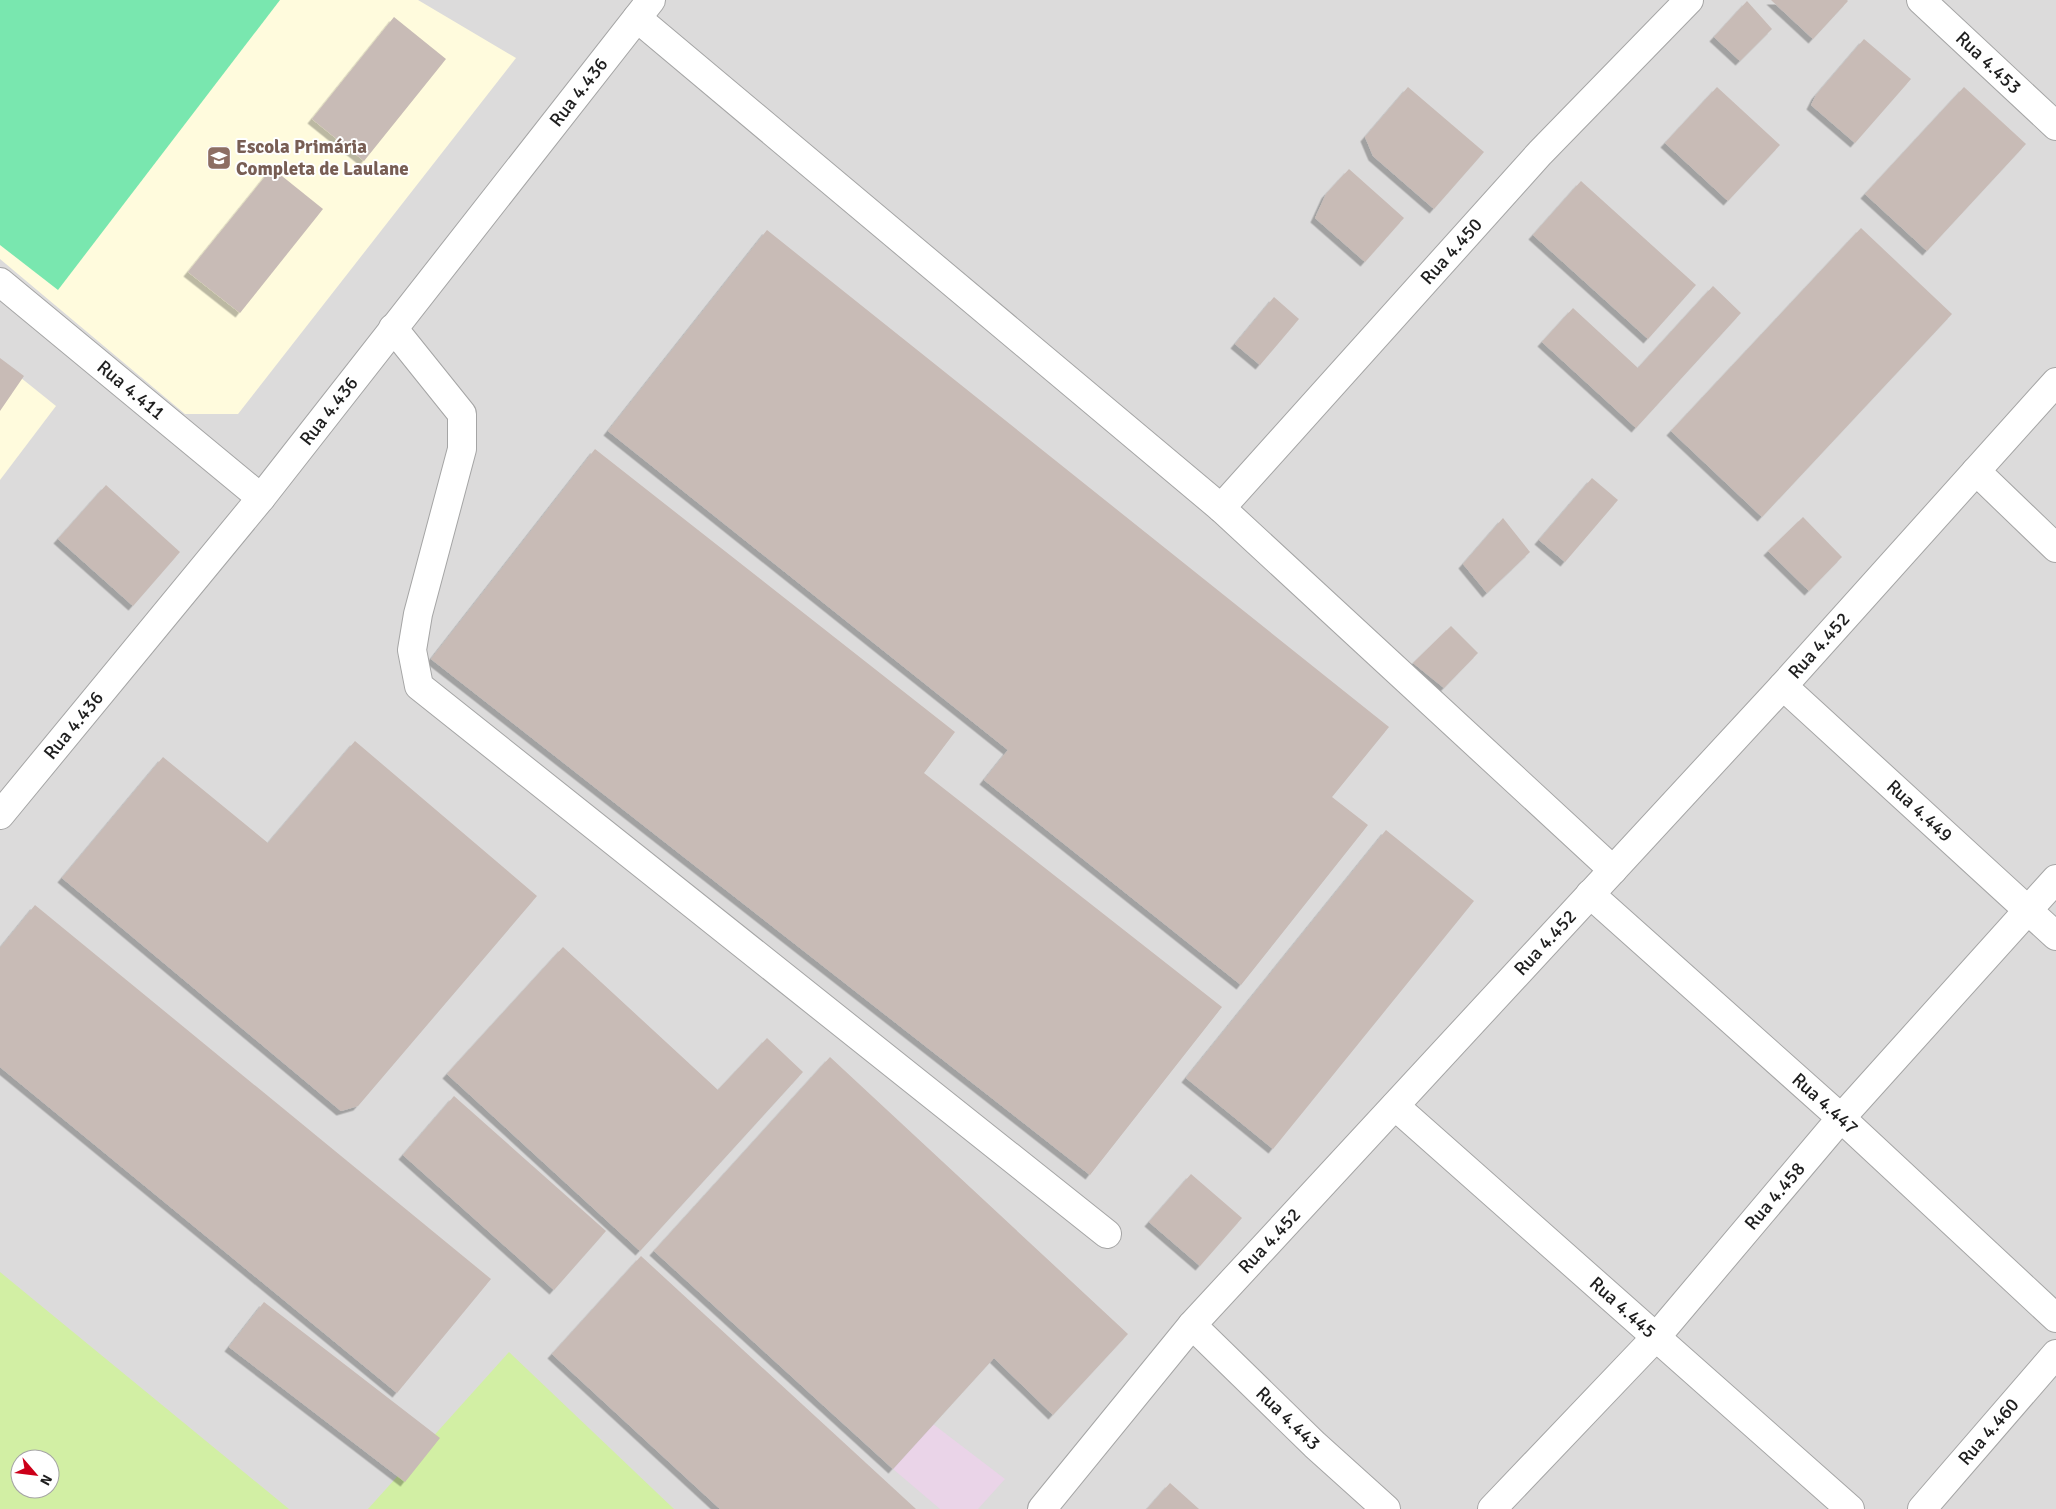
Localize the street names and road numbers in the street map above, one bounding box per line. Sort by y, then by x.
street label: Rua 4.453 [1950,26,2026,99]
street label: Rua 4.436 [544,53,613,132]
street label: Rua 4.450 [1415,213,1488,290]
street label: Rua 4.411 [92,355,170,426]
street label: Rua 4.436 [295,372,364,450]
street label: Rua 4.452 [1783,607,1855,684]
street label: Rua 4.436 [39,686,109,764]
street label: Rua 4.449 [1881,775,1958,847]
street label: Rua 4.452 [1509,905,1582,981]
street label: Rua 4.447 [1787,1068,1863,1140]
street label: Rua 4.458 [1740,1157,1810,1235]
street label: Rua 4.452 [1233,1203,1306,1279]
street label: Rua 4.445 [1584,1272,1661,1343]
street label: Rua 4.443 [1250,1382,1325,1456]
street label: Rua 4.460 [1953,1393,2024,1470]

